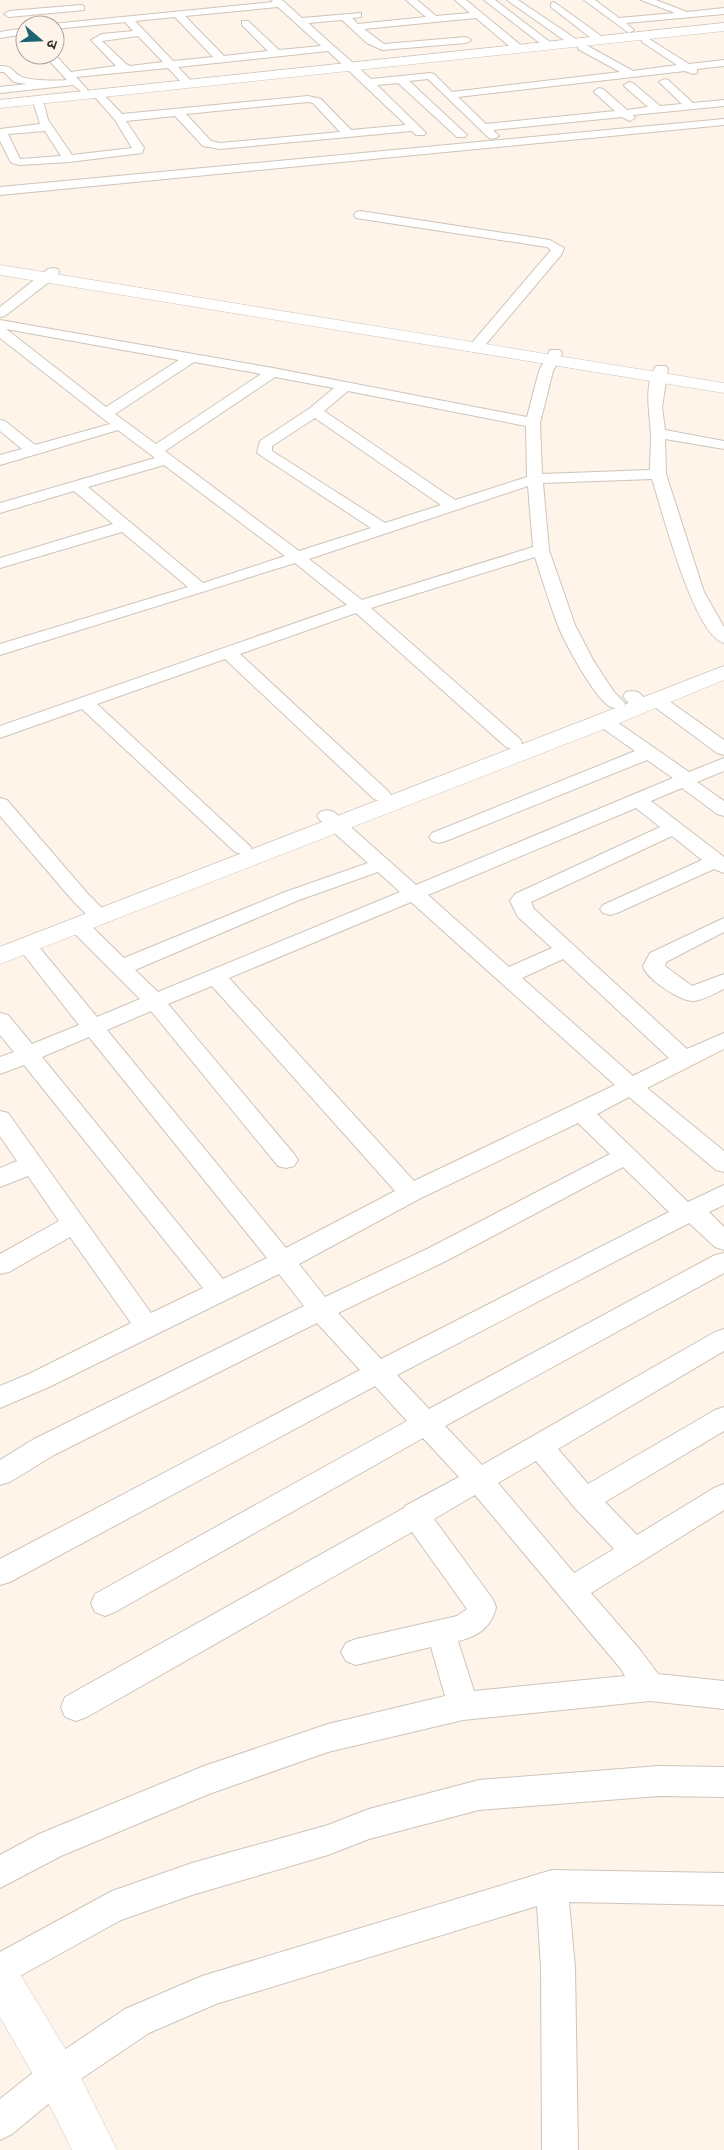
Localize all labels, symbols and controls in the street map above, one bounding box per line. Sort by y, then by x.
north arrow [15,15,65,65]
text: उ [40,37,62,52]

